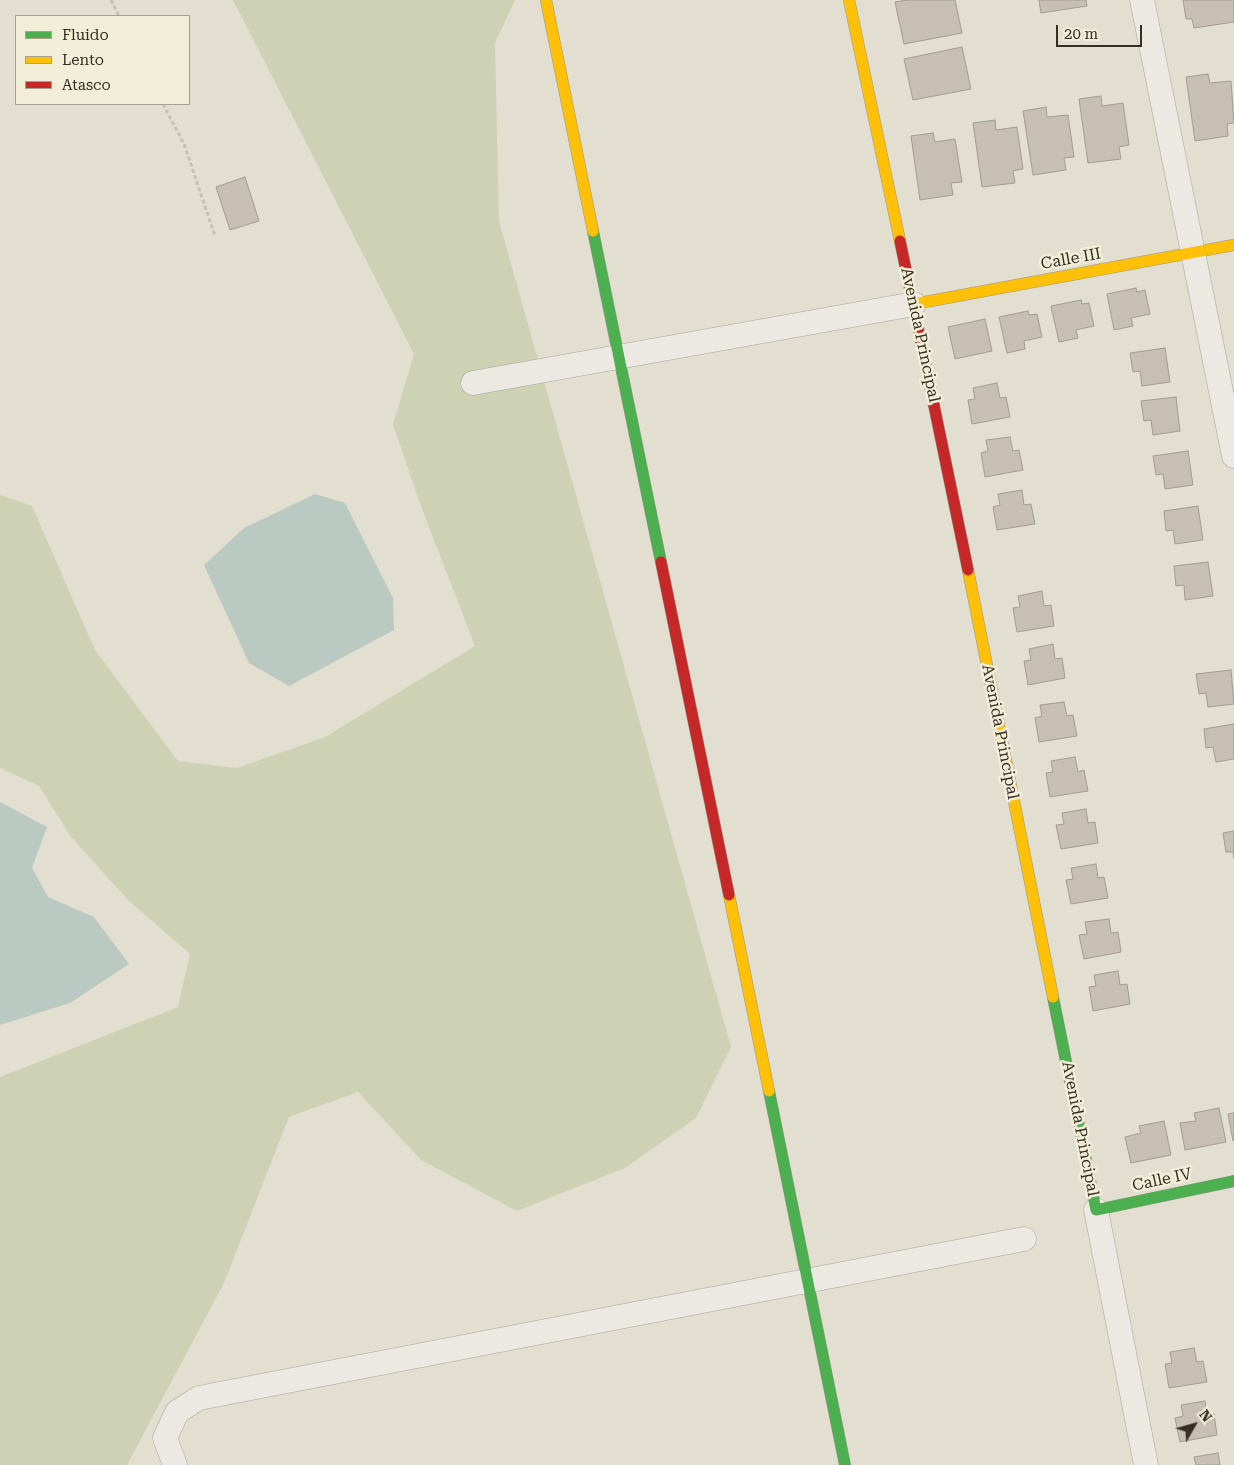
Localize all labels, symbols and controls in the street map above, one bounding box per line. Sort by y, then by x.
legend [15,15,190,105]
scale bar [1059,15,1145,47]
text: 20 m [1064,25,1098,43]
text: Fluido [62,26,109,44]
text: Lento [62,51,104,69]
text: Atasco [62,76,111,94]
street label: Calle III [1039,244,1103,274]
street label: Avenida Principal [896,266,944,404]
street label: Avenida Principal [977,663,1023,801]
street label: Avenida Principal [1057,1060,1103,1198]
street label: Calle IV [1131,1164,1193,1196]
north arrow [1169,1400,1219,1450]
text: N [1196,1407,1215,1425]

